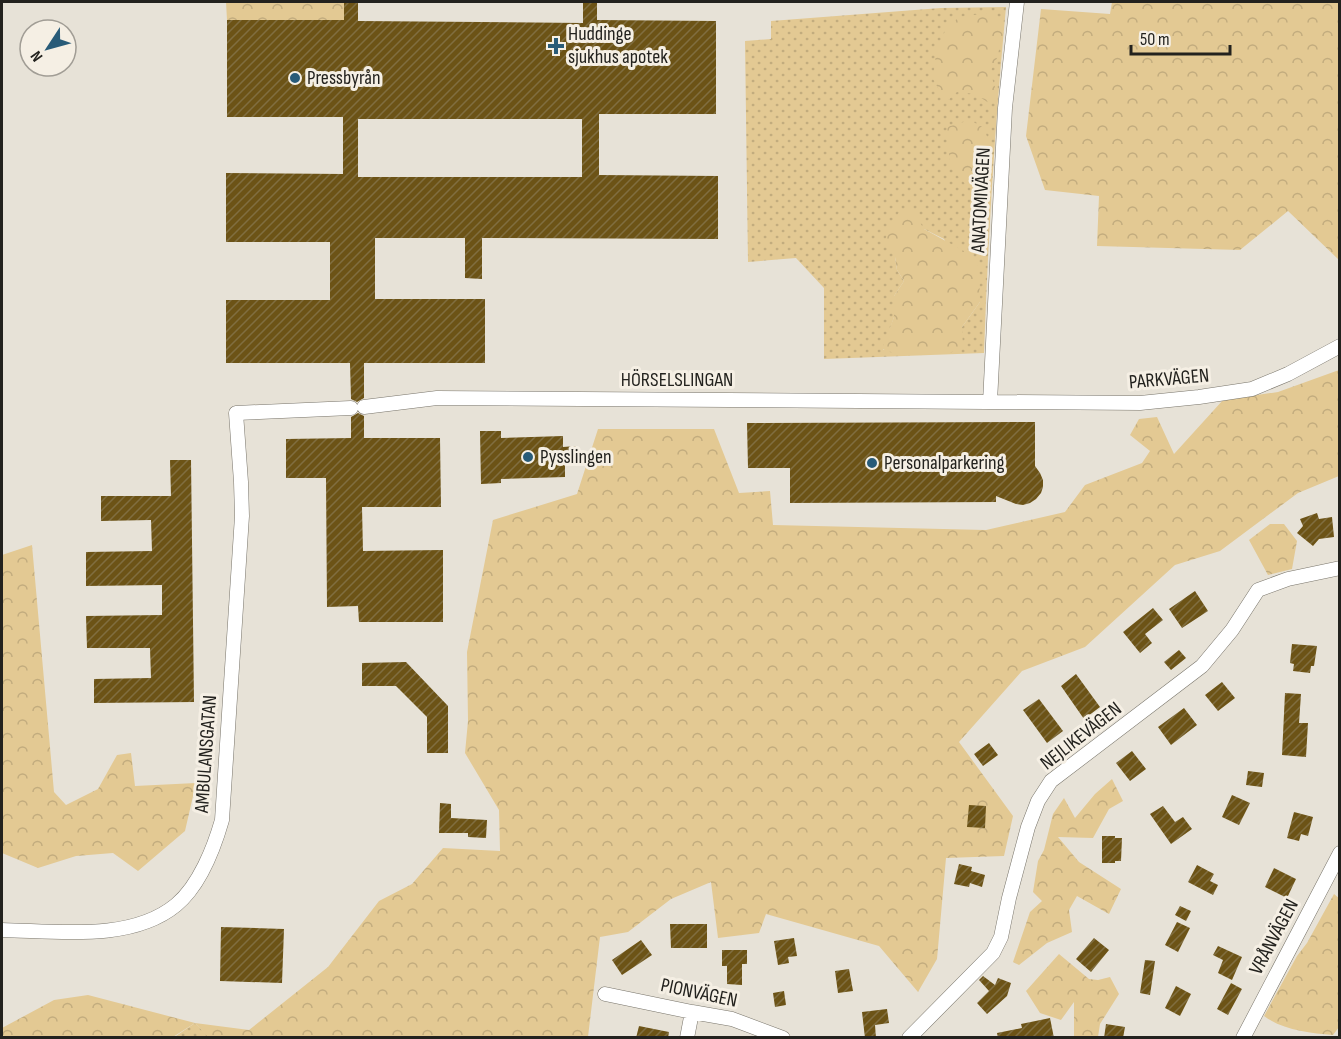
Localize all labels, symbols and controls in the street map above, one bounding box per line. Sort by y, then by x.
north arrow [18,18,78,78]
scale bar [1131,18,1230,56]
place label: Huddinge sjukhus apotek [568,22,668,69]
text: 50 m [1140,29,1170,50]
marker: Huddinge sjukhus apotek [549,39,563,53]
text: N [27,47,47,65]
place label: Pressbyrån [307,66,381,90]
marker: Pressbyrån [288,71,302,85]
street label: ANATOMIVÄGEN [966,147,996,254]
street label: PARKVÄGEN [1128,364,1210,394]
street label: HÖRSELSLINGAN [621,368,733,392]
place label: Pysslingen [540,445,611,469]
marker: Pysslingen [521,450,535,464]
place label: Personalparkering [884,451,1004,475]
marker: Personalparkering [865,456,879,470]
street label: AMBULANSGATAN [190,694,222,815]
street label: NEJLIKEVÄGEN [1036,697,1126,775]
street label: VRÅNVÄGEN [1244,895,1304,979]
street label: PIONVÄGEN [658,973,740,1013]

